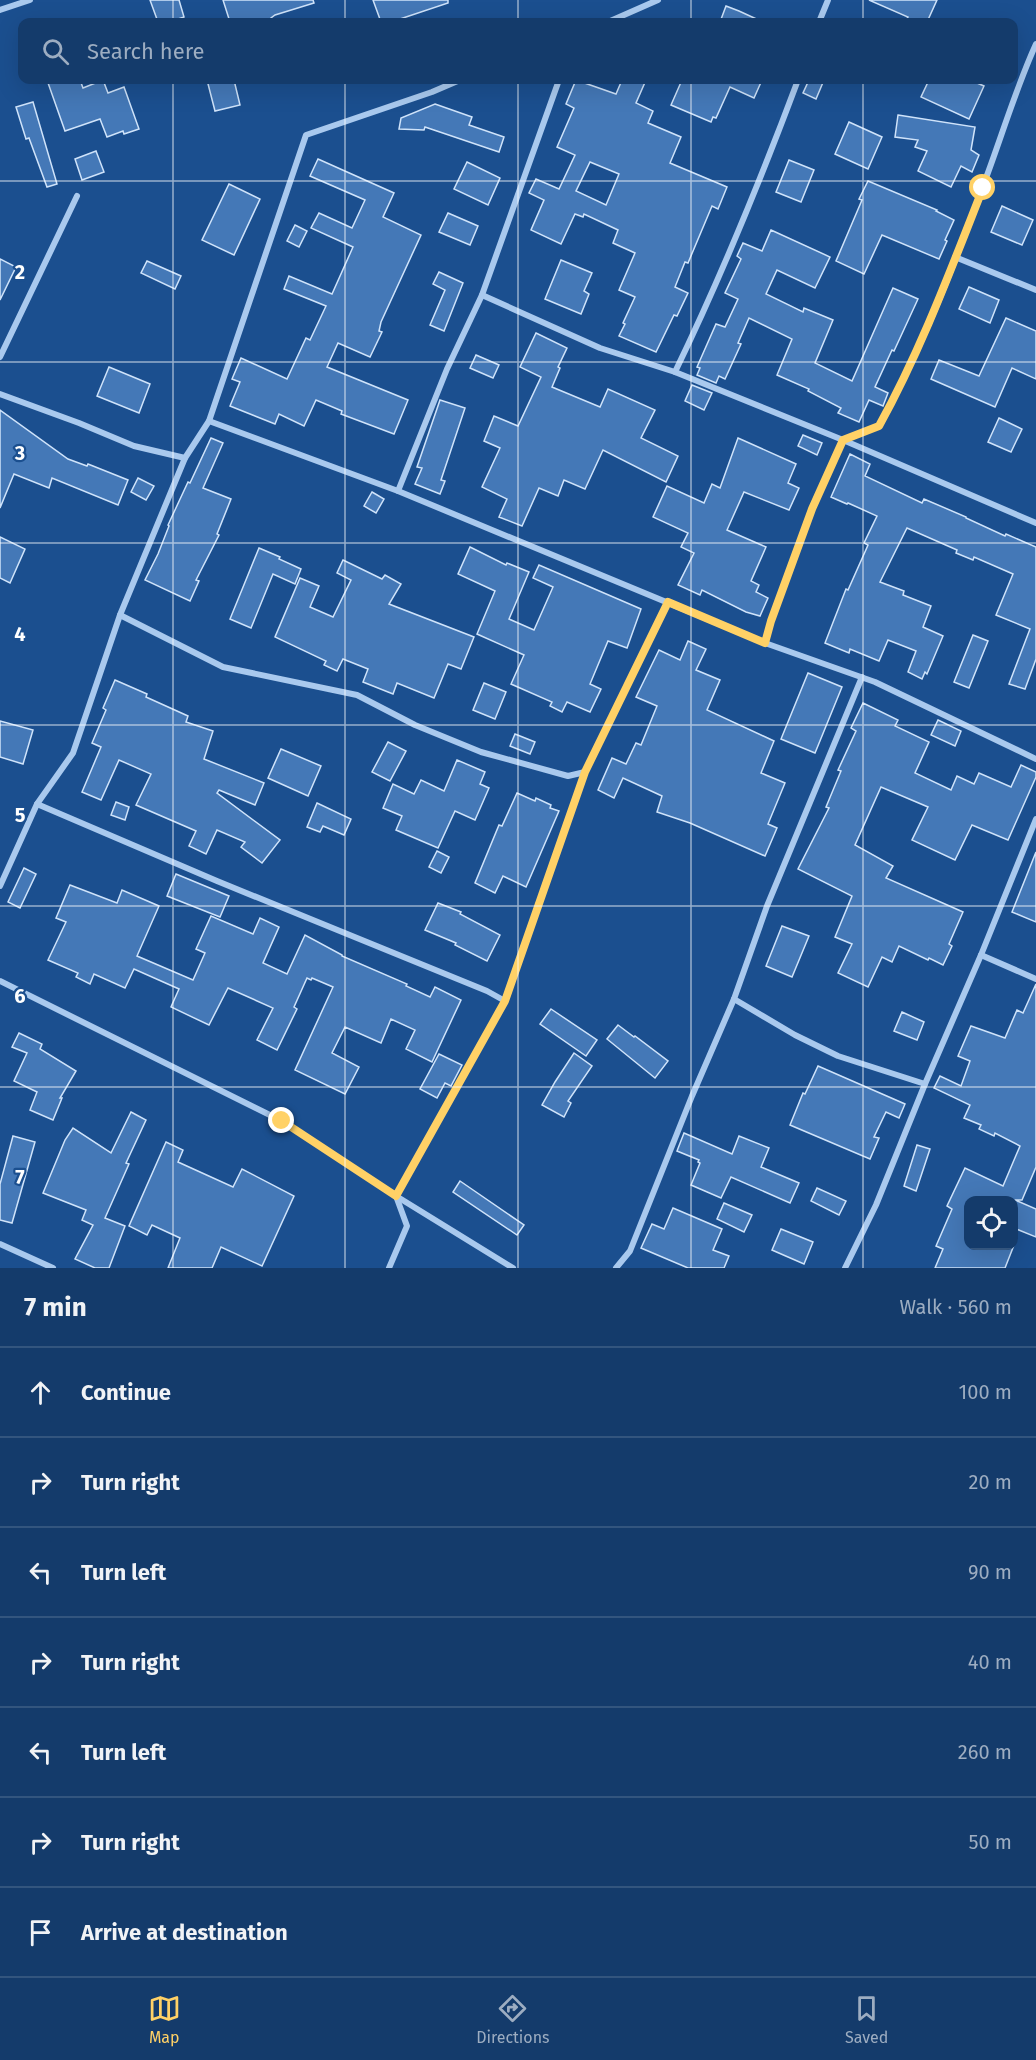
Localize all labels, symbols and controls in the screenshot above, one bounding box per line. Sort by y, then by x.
search box [18,18,1018,84]
icon: search [39,35,72,68]
text: Search here [87,38,205,65]
route start [969,174,995,200]
text: 2 [15,260,25,284]
text: 3 [14,441,25,465]
text: 4 [14,622,26,646]
text: 5 [15,803,26,827]
text: 6 [14,984,26,1008]
route end [268,1107,294,1133]
text: 7 [15,1165,25,1189]
map controls [964,1196,1018,1250]
button: locate [964,1196,1018,1250]
text: 7 min [24,1292,87,1323]
text: Walk · 560 m [900,1295,1012,1319]
icon: ahead [24,1376,57,1409]
text: Continue [81,1379,171,1406]
text: 100 m [959,1380,1012,1404]
icon: right [24,1466,57,1499]
text: Turn right [81,1469,180,1496]
text: 20 m [969,1470,1012,1494]
icon: left [24,1556,57,1589]
text: Turn left [81,1559,166,1586]
text: 90 m [968,1560,1012,1584]
icon: right [24,1646,57,1679]
text: Turn right [81,1649,180,1676]
text: 40 m [968,1650,1012,1674]
icon: left [24,1736,57,1769]
text: Turn left [81,1739,166,1766]
text: 260 m [958,1740,1012,1764]
icon: right [24,1826,57,1859]
text: Turn right [81,1829,180,1856]
text: 50 m [968,1830,1012,1854]
icon: arrive [24,1916,57,1949]
text: Arrive at destination [81,1919,288,1946]
tab: Map [148,1992,181,2047]
tab: Directions [476,1992,550,2047]
tab: Saved [845,1992,888,2047]

